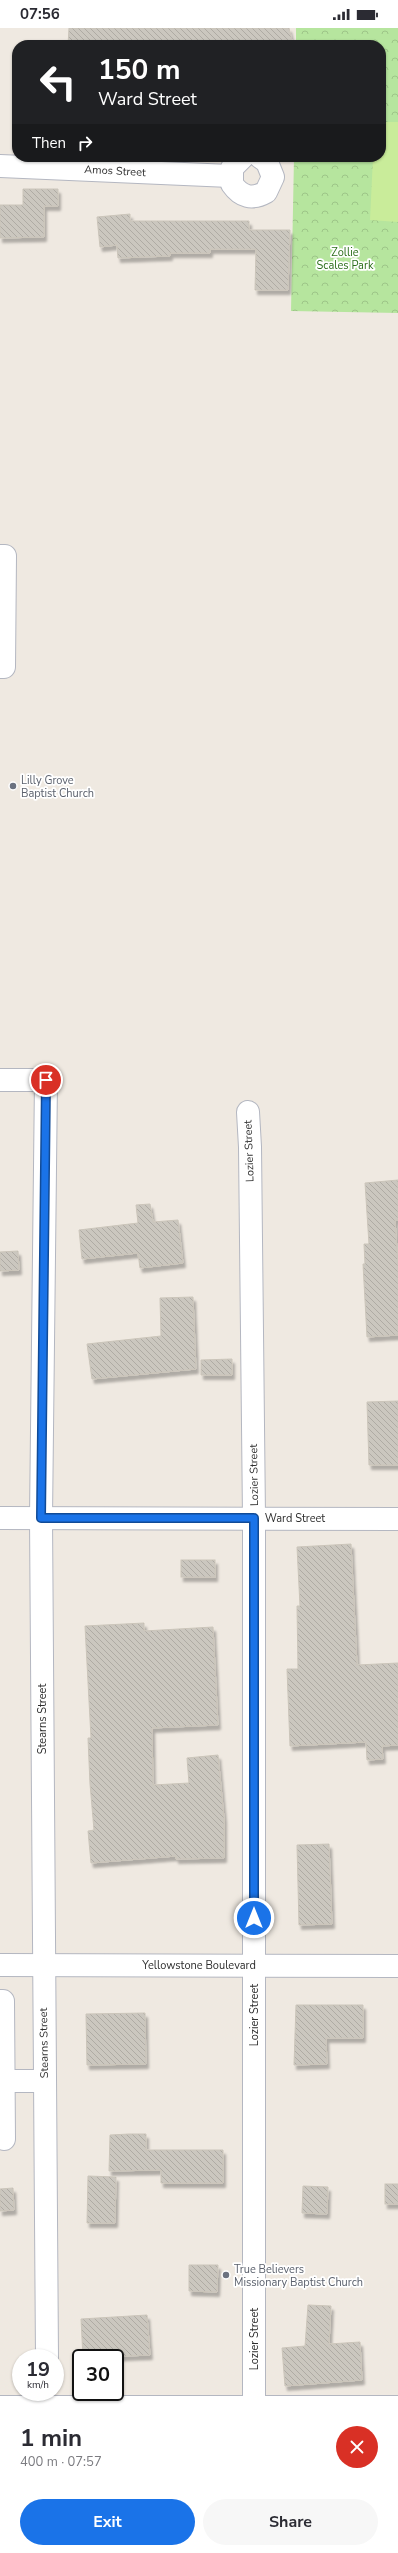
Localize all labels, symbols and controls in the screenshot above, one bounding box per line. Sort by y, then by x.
text: 07:56 [20,4,60,24]
text: 150 m [98,51,181,89]
icon: left [32,56,84,108]
text: Ward Street [98,87,197,111]
icon: right [74,132,96,154]
text: Then [32,133,66,153]
street label: Amos Street [84,162,146,180]
park label: Zollie Scales Park [317,245,374,273]
place label: Lilly Grove Baptist Church [21,773,94,801]
marker: Lilly Grove Baptist Church [8,781,18,791]
pin [29,1063,63,1097]
icon: arrive [35,1069,57,1091]
street label: Lozier Street [240,1119,258,1182]
street label: Lozier Street [246,1444,262,1506]
street label: Ward Street [265,1511,325,1526]
street label: Stearns Street [35,1684,50,1754]
position arrow [233,1897,275,1939]
street label: Yellowstone Boulevard [141,1958,256,1973]
street label: Lozier Street [247,1984,262,2046]
street label: Stearns Street [36,2007,52,2078]
place label: True Believers Missionary Baptist Church [234,2262,363,2290]
marker: True Believers Missionary Baptist Church [221,2270,231,2280]
street label: Lozier Street [247,2308,262,2370]
speed limit sign: 30 [72,2349,124,2401]
text: 19 [26,2356,50,2383]
text: km/h [27,2378,49,2392]
text: 1 min [20,2422,82,2454]
button: close [336,2426,378,2468]
text: 400 m · 07:57 [20,2453,102,2471]
button: Exit [20,2499,195,2545]
button: Share [203,2499,378,2545]

